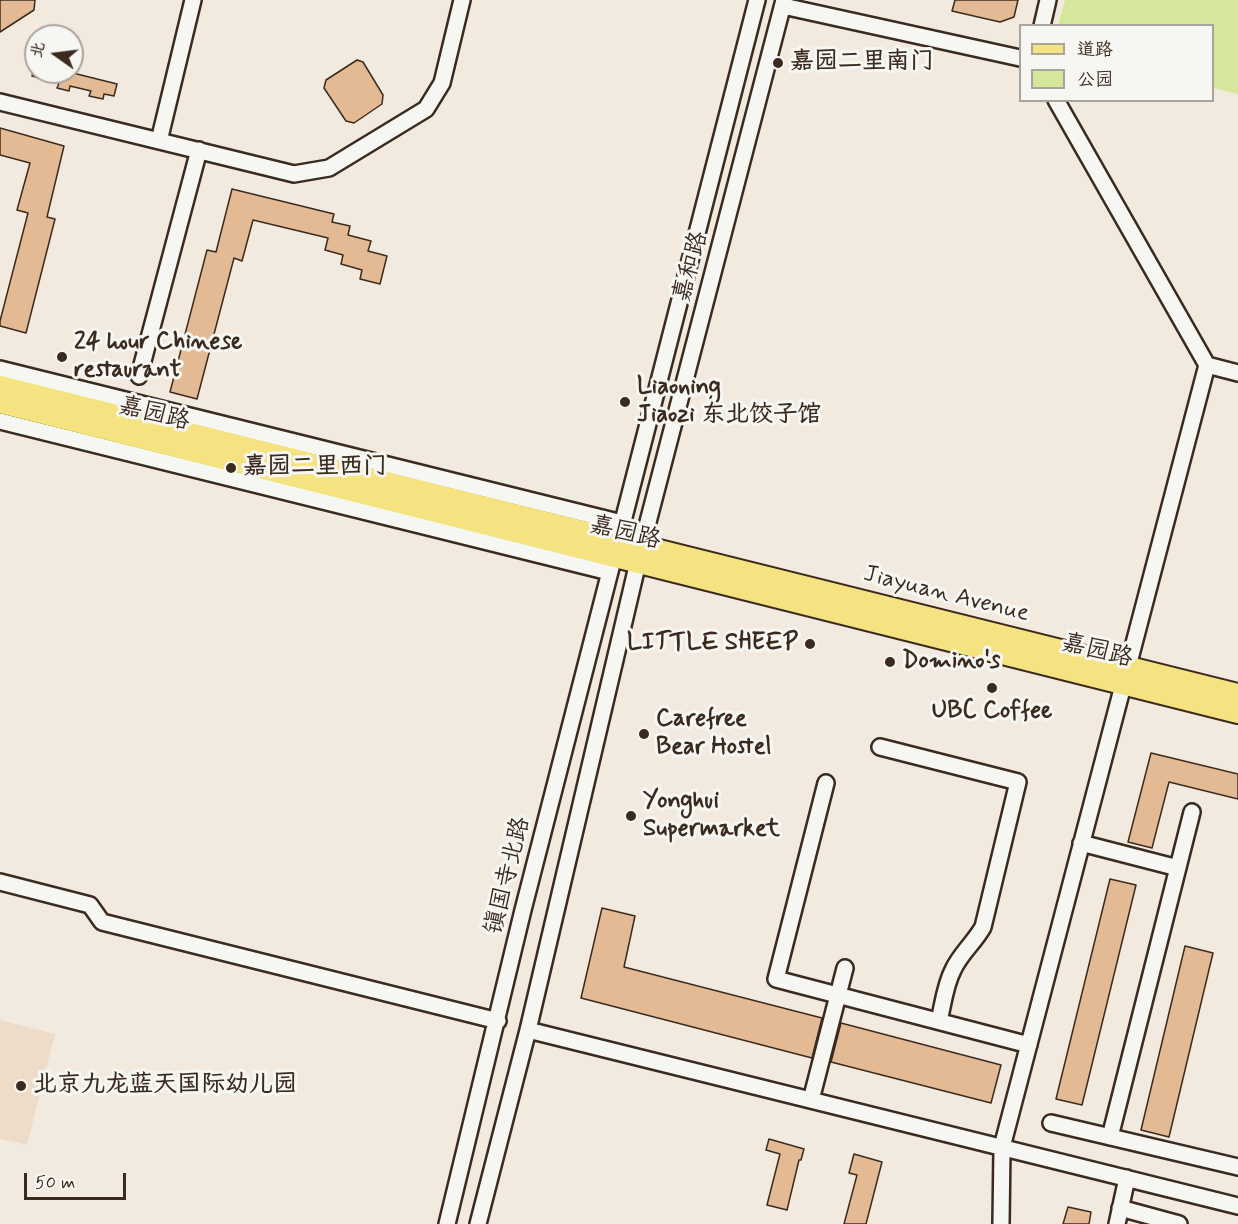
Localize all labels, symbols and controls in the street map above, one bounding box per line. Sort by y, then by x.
north arrow [24,24,84,84]
legend [1019,24,1214,102]
text: 道路 [1077,38,1113,62]
text: 北 [26,40,50,60]
place label: 嘉园二里南门 [790,49,934,77]
marker: 嘉园二里南门 [771,56,785,70]
text: 公园 [1077,68,1113,92]
street label: 嘉和路 [669,228,715,306]
place label: 24 hour Chinese restaurant [74,329,242,385]
marker: 24 hour Chinese restaurant [55,350,69,364]
place label: Liaoning Jiaozi 东北饺子馆 [637,374,821,430]
street label: 嘉园路 [116,392,192,438]
marker: Liaoning Jiaozi 东北饺子馆 [618,395,632,409]
place label: 嘉园二里西门 [243,454,387,482]
marker: 嘉园二里西门 [224,461,238,475]
street label: 嘉园路 [587,511,663,557]
street label: Jiayuan Avenue [860,560,1032,630]
street label: 嘉园路 [1059,629,1135,675]
place label: LITTLE SHEEP [627,630,798,658]
marker: LITTLE SHEEP [803,637,817,651]
place label: Domino's [902,648,1000,676]
marker: Domino's [883,655,897,669]
marker: UBC Coffee [985,681,999,695]
place label: UBC Coffee [932,698,1052,726]
place label: Carefree Bear Hostel [656,706,771,762]
marker: Carefree Bear Hostel [637,727,651,741]
place label: Yonghui Supermarket [643,788,780,844]
marker: Yonghui Supermarket [624,809,638,823]
street label: 镇国寺北路 [481,814,537,938]
place label: 北京九龙蓝天国际幼儿园 [33,1072,297,1100]
marker: 北京九龙蓝天国际幼儿园 [14,1079,28,1093]
scale bar [27,1161,129,1199]
text: 50 m [35,1171,75,1195]

